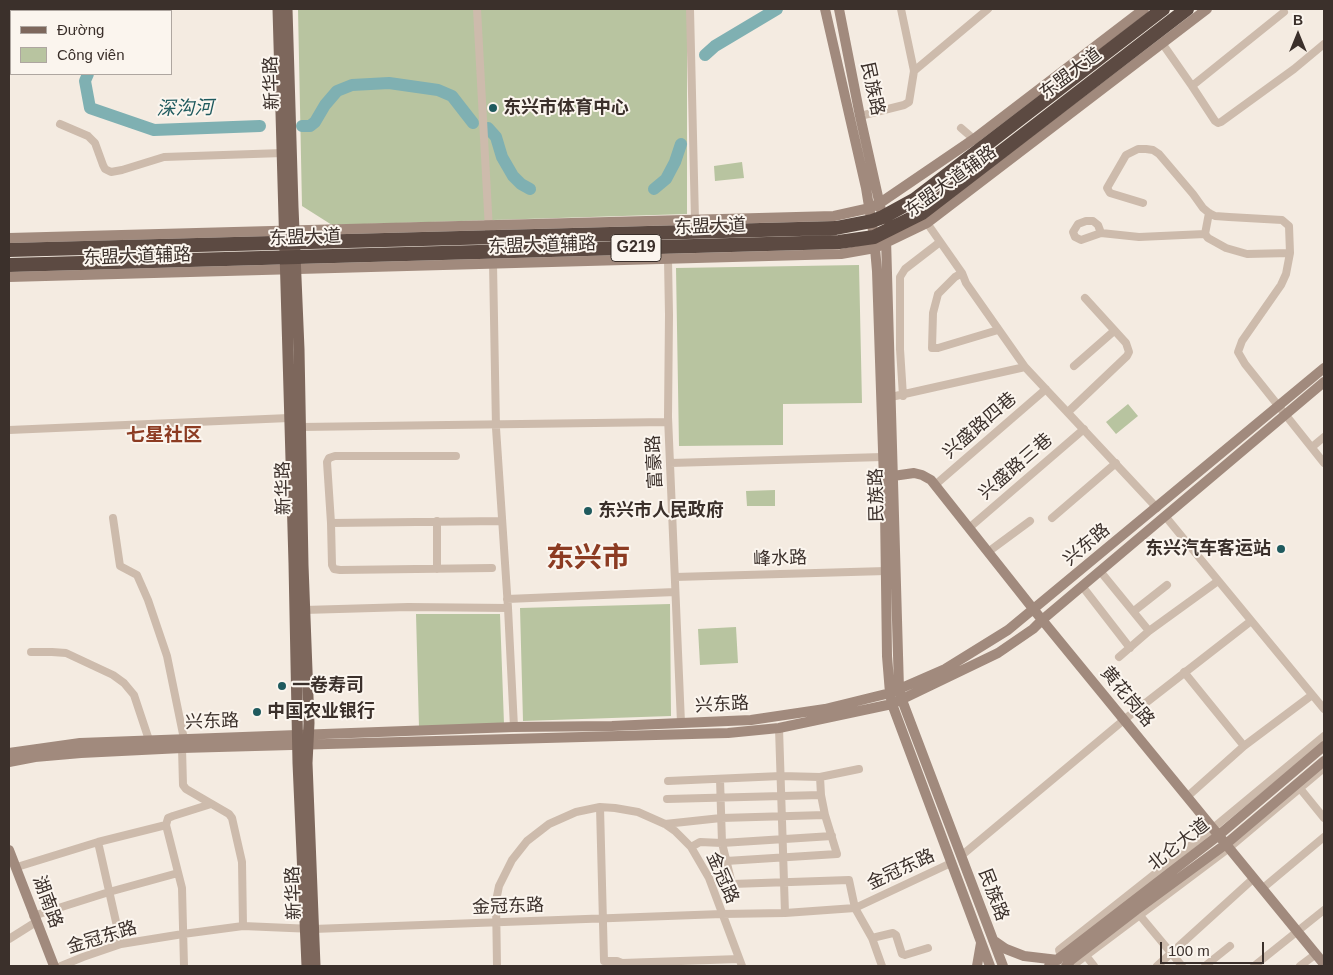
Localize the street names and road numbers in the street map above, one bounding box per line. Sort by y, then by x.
street label: 东盟大道 [1036,44,1106,104]
street label: 新华路 [260,56,284,110]
street label: 民族路 [856,60,888,118]
street label: 东盟大道辅路 [901,142,1001,222]
street label: 东盟大道 [674,215,746,239]
street label: 东盟大道 [269,226,341,250]
street label: 东盟大道辅路 [488,233,596,259]
road number: G219 [611,234,661,262]
street label: 东盟大道辅路 [83,244,191,270]
street label: 兴盛路四巷 [939,388,1021,464]
street label: 兴盛路三巷 [975,429,1057,505]
street label: 富豪路 [643,434,667,490]
street label: 新华路 [273,461,295,515]
street label: 民族路 [866,468,888,522]
street label: 兴东路 [1059,519,1115,571]
street label: 峰水路 [753,547,807,571]
street label: 黄花岗路 [1096,662,1158,732]
street label: 兴东路 [694,693,750,717]
street label: 兴东路 [185,710,239,734]
street label: 北仑大道 [1144,814,1214,876]
street label: 金冠东路 [864,845,938,895]
street label: 金冠路 [701,849,743,907]
street label: 新华路 [282,866,306,920]
street label: 民族路 [973,866,1013,924]
street label: 湖南路 [28,873,66,931]
street label: 金冠东路 [472,895,544,919]
street label: 金冠东路 [64,917,140,959]

